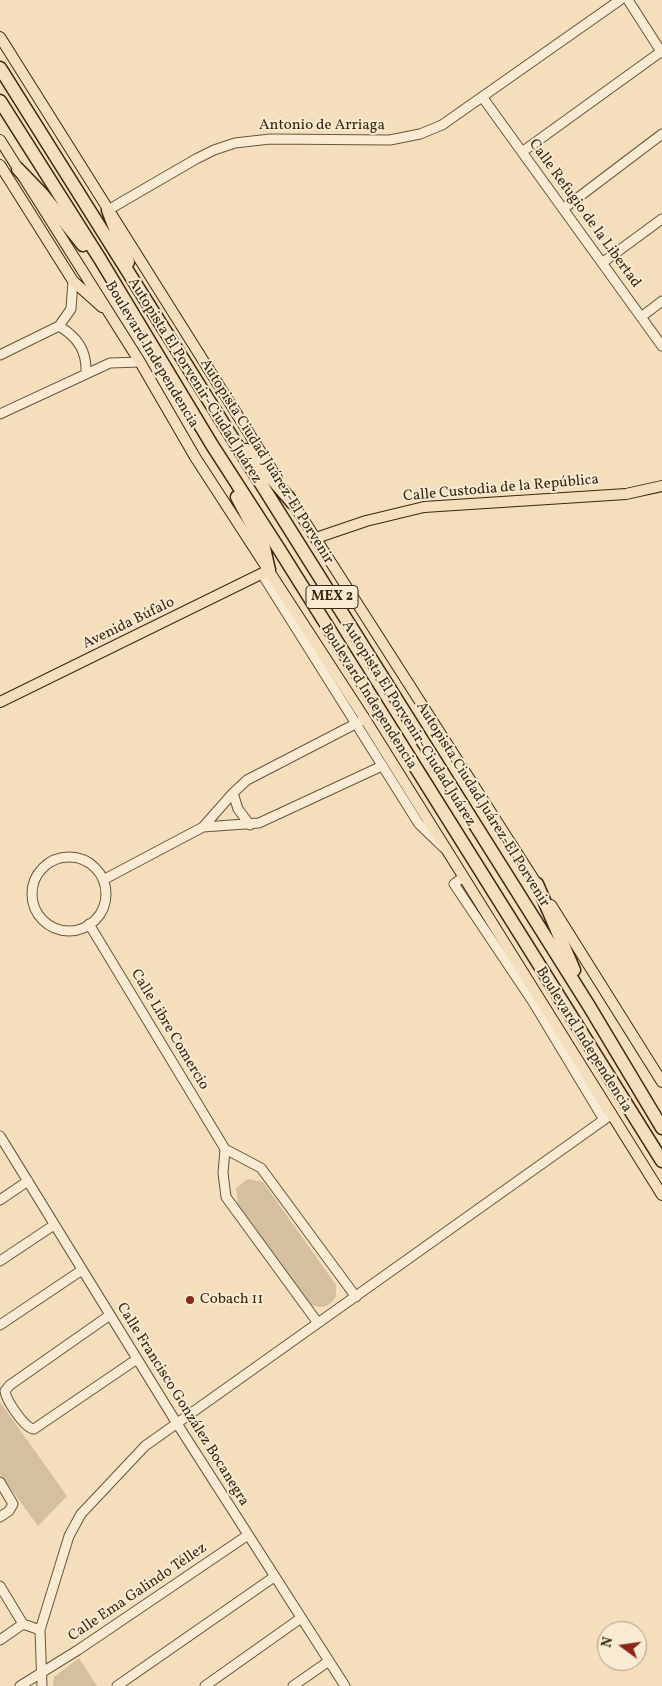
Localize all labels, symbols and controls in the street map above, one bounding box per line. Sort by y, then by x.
street label: Antonio de Arriaga [259,117,385,135]
street label: Calle Refugio de la Libertad [524,136,644,292]
street label: Autopista El Porvenir-Ciudad Juárez [123,275,265,487]
street label: Boulevard Independencia [100,278,202,432]
street label: Autopista Ciudad Juárez-El Porvenir [195,356,337,568]
street label: Calle Custodia de la República [402,471,600,507]
road number: MEX 2 [306,586,358,608]
street label: Avenida Búfalo [80,594,178,654]
street label: Autopista El Porvenir-Ciudad Juárez [337,618,479,830]
street label: Boulevard Independencia [316,621,420,773]
street label: Autopista Ciudad Juárez-El Porvenir [411,699,553,911]
street label: Boulevard Independencia [531,964,635,1116]
street label: Calle Libre Comercio [126,966,212,1094]
place label: Cobach 11 [200,1291,263,1309]
marker: Cobach 11 [184,1294,196,1306]
street label: Calle Francisco González Bocanegra [112,1300,252,1510]
street label: Calle Ema Galindo Téllez [65,1540,211,1646]
north arrow [597,1621,647,1671]
text: N [597,1635,618,1650]

